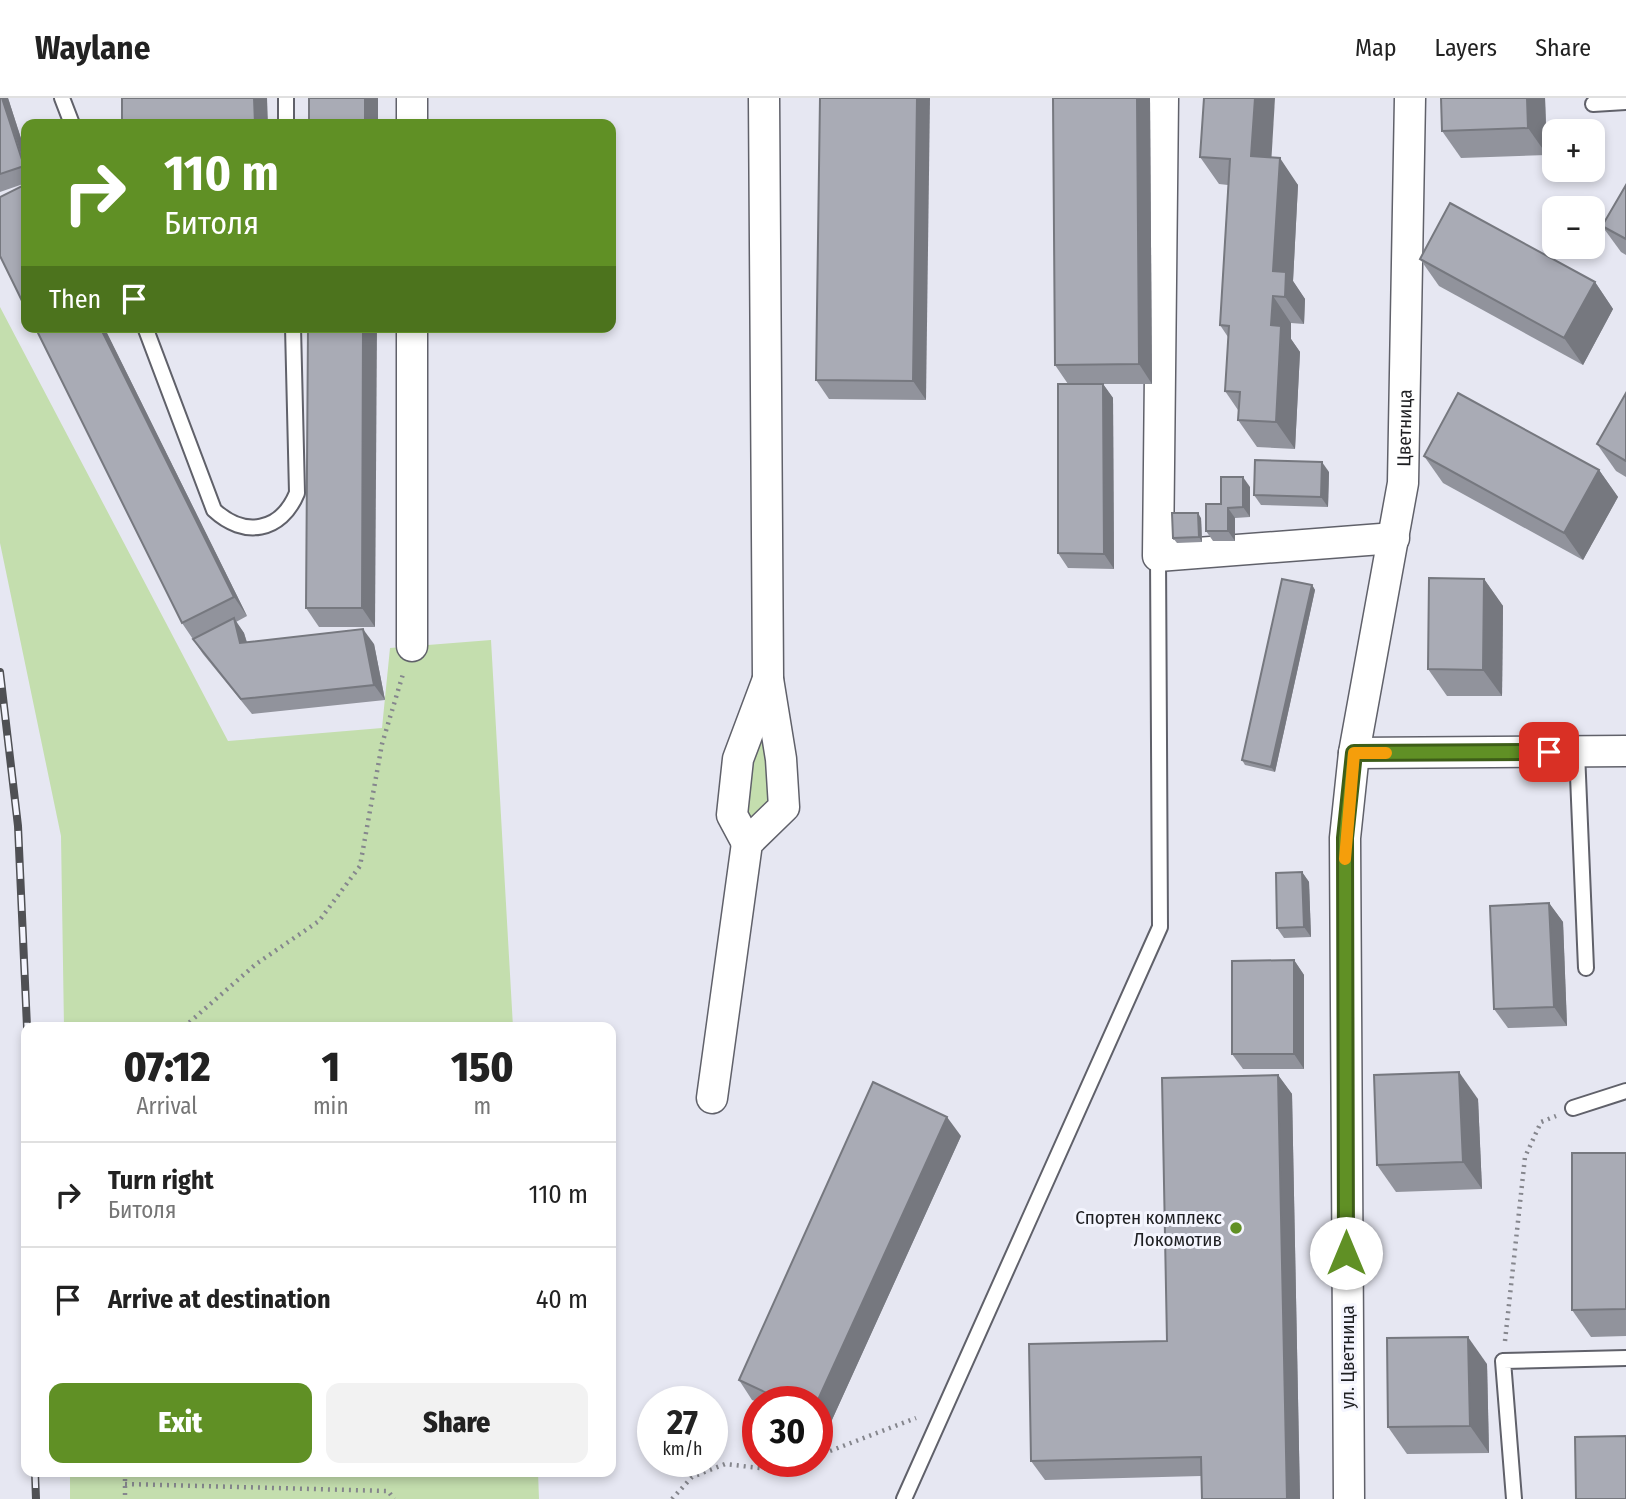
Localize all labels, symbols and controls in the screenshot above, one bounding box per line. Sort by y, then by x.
text: Waylane [35,28,150,68]
text: Map [1355,34,1397,62]
text: Layers [1435,34,1497,62]
text: Share [1535,34,1591,62]
map controls [1542,119,1605,259]
button: + [1542,119,1605,182]
text: 110 m [164,144,279,203]
icon: right [49,147,140,238]
button: − [1542,196,1605,259]
text: Битоля [164,204,259,242]
icon: arrive [115,280,153,318]
text: Then [49,284,101,315]
street label: Цветница [1392,389,1416,467]
pin [1519,722,1579,782]
icon: arrive [1530,733,1568,771]
text: 07:12 [123,1042,210,1092]
text: 1 [322,1042,340,1092]
text: 150 [451,1042,514,1092]
text: Arrival [136,1092,197,1120]
text: min [313,1092,349,1120]
text: m [473,1092,491,1120]
text: Turn right [108,1165,214,1196]
icon: right [49,1176,87,1214]
text: 110 m [528,1179,588,1210]
text: Битоля [108,1196,176,1224]
place label: Спортен комплекс Локомотив [1075,1206,1222,1251]
position arrow [1309,1216,1383,1290]
marker: Спортен комплекс Локомотив [1228,1220,1244,1236]
icon: arrive [49,1281,87,1319]
text: Arrive at destination [108,1284,331,1315]
text: 40 m [536,1284,588,1315]
street label: ул. Цветница [1336,1305,1359,1409]
button: Exit [49,1383,312,1463]
button: Share [326,1383,588,1463]
speed limit sign: 30 [742,1386,833,1477]
text: 27 [667,1401,698,1443]
text: km/h [662,1438,703,1460]

